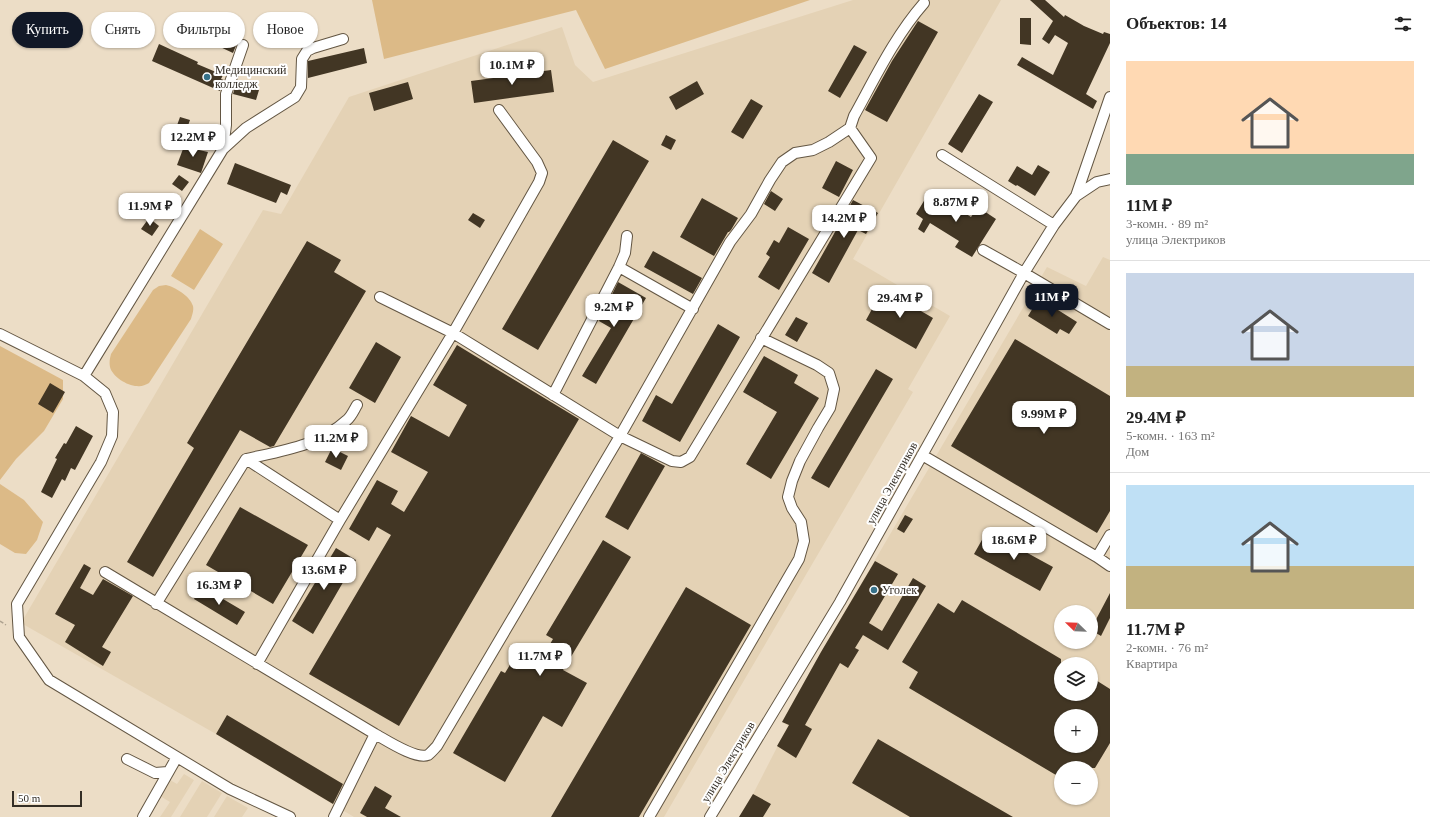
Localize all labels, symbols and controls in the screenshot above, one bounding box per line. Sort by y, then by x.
chip: Купить [12,12,83,48]
chip: Снять [91,12,155,48]
chip: Фильтры [163,12,245,48]
chip: Новое [253,12,318,48]
icon: filters [1392,13,1414,35]
text: Объектов: 14 [1126,14,1227,33]
pin: 10.1M ₽ [475,52,549,86]
text: 10.1M ₽ [489,57,535,72]
place label: Медицинский колледж [215,63,287,91]
marker: Медицинский колледж [202,72,212,82]
icon: home [1234,87,1306,159]
pin: 12.2M ₽ [156,124,230,158]
text: 12.2M ₽ [170,129,216,144]
pin: 8.87M ₽ [919,189,993,223]
pin: 11.9M ₽ [113,193,187,227]
text: 8.87M ₽ [933,194,979,209]
text: 11M ₽ [1126,196,1172,215]
text: 11.9M ₽ [127,198,173,213]
pin: 14.2M ₽ [807,205,881,239]
text: 14.2M ₽ [821,210,867,225]
text: 3-комн. · 89 m² [1126,216,1208,231]
text: улица Электриков [1126,232,1226,247]
pin: 11M ₽ [1024,284,1080,318]
pin: 29.4M ₽ [863,285,937,319]
text: 11M ₽ [1034,289,1070,304]
text: 29.4M ₽ [877,290,923,305]
pin: 9.2M ₽ [581,294,647,328]
text: 9.2M ₽ [594,299,634,314]
icon: home [1234,299,1306,371]
pin: 9.99M ₽ [1007,401,1081,435]
text: 9.99M ₽ [1021,406,1067,421]
text: 29.4M ₽ [1126,408,1186,427]
pin: 11.2M ₽ [299,425,373,459]
text: 5-комн. · 163 m² [1126,428,1215,443]
text: 11.2M ₽ [313,430,359,445]
street label: улица Электриков [864,439,921,527]
text: Дом [1126,444,1149,459]
icon: home [1234,511,1306,583]
pin: 18.6M ₽ [977,527,1051,561]
text: 18.6M ₽ [991,532,1037,547]
pin: 13.6M ₽ [287,557,361,591]
text: 13.6M ₽ [301,562,347,577]
pin: 16.3M ₽ [182,572,256,606]
text: 16.3M ₽ [196,577,242,592]
place label: Уголек [882,583,917,597]
marker: Уголек [869,585,879,595]
north arrow [1054,605,1098,649]
map controls [1054,605,1098,805]
text: 11.7M ₽ [1126,620,1185,639]
text: 2-комн. · 76 m² [1126,640,1208,655]
pin: 11.7M ₽ [503,643,577,677]
text: 11.7M ₽ [517,648,563,663]
text: Квартира [1126,656,1178,671]
button: layers [1054,657,1098,701]
button: + [1054,709,1098,753]
street label: улица Электриков [698,719,758,805]
button: − [1054,761,1098,805]
scale bar [12,789,82,808]
text: 50 m [18,792,40,804]

